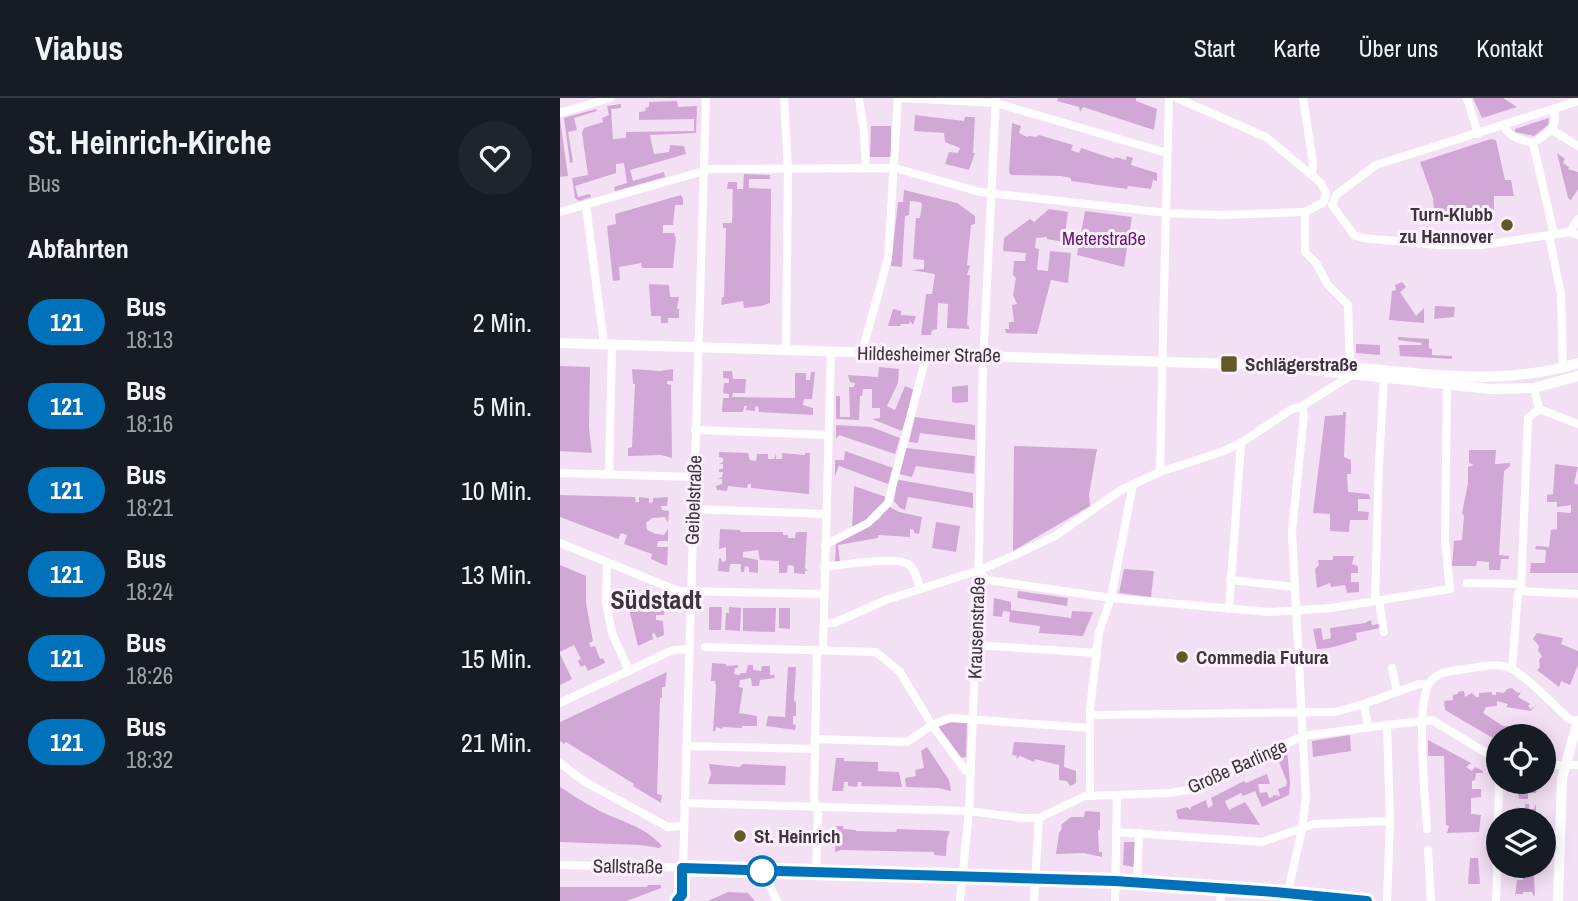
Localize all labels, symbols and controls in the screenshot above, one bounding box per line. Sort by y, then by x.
text: Viabus [35,26,123,70]
text: Start [1194,32,1235,64]
text: Karte [1273,32,1320,64]
text: Über uns [1358,32,1438,64]
text: Kontakt [1476,32,1543,64]
text: St. Heinrich-Kirche [28,120,272,164]
button: heart [458,121,532,195]
text: Bus [28,168,61,199]
place label: Turn-Klubb zu Hannover [1400,201,1493,249]
marker: Turn-Klubb zu Hannover [1499,217,1515,233]
park label: Meterstraße [1062,225,1146,251]
text: Abfahrten [28,231,129,266]
text: Bus [126,289,166,324]
text: 2 Min. [473,305,532,340]
text: 121 [50,306,83,338]
text: 18:13 [126,324,173,355]
street label: Hildesheimer Straße [857,340,1001,368]
place label: Schlägerstraße [1245,351,1358,377]
marker: Schlägerstraße [1219,354,1239,374]
text: Bus [126,373,166,408]
text: 5 Min. [473,389,532,424]
text: 121 [50,390,83,422]
text: 18:16 [126,408,173,439]
street label: Geibelstraße [678,455,708,545]
text: Bus [126,457,166,492]
text: 10 Min. [461,473,532,508]
text: 121 [50,474,83,506]
text: 18:21 [126,492,173,523]
text: Bus [126,541,166,576]
text: 13 Min. [461,557,532,592]
text: 121 [50,558,83,590]
text: 18:24 [126,576,173,607]
street label: Krausenstraße [961,576,991,680]
district label: Südstadt [610,582,702,617]
text: Bus [126,625,166,660]
text: 15 Min. [461,641,532,676]
text: 121 [50,642,83,674]
place label: Commedia Futura [1196,644,1329,670]
marker: Commedia Futura [1174,649,1190,665]
text: 18:26 [126,660,173,691]
text: Bus [126,709,166,744]
map controls [1486,724,1556,878]
button: locate [1486,724,1556,794]
text: 21 Min. [461,725,532,760]
text: 121 [50,726,83,758]
street label: Große Barlinge [1183,732,1291,800]
text: 18:32 [126,744,173,775]
button: layers [1486,808,1556,878]
place label: St. Heinrich [754,823,841,849]
marker: St. Heinrich [732,828,748,844]
street label: Sallstraße [593,852,663,880]
unlabelled marker [747,856,777,886]

